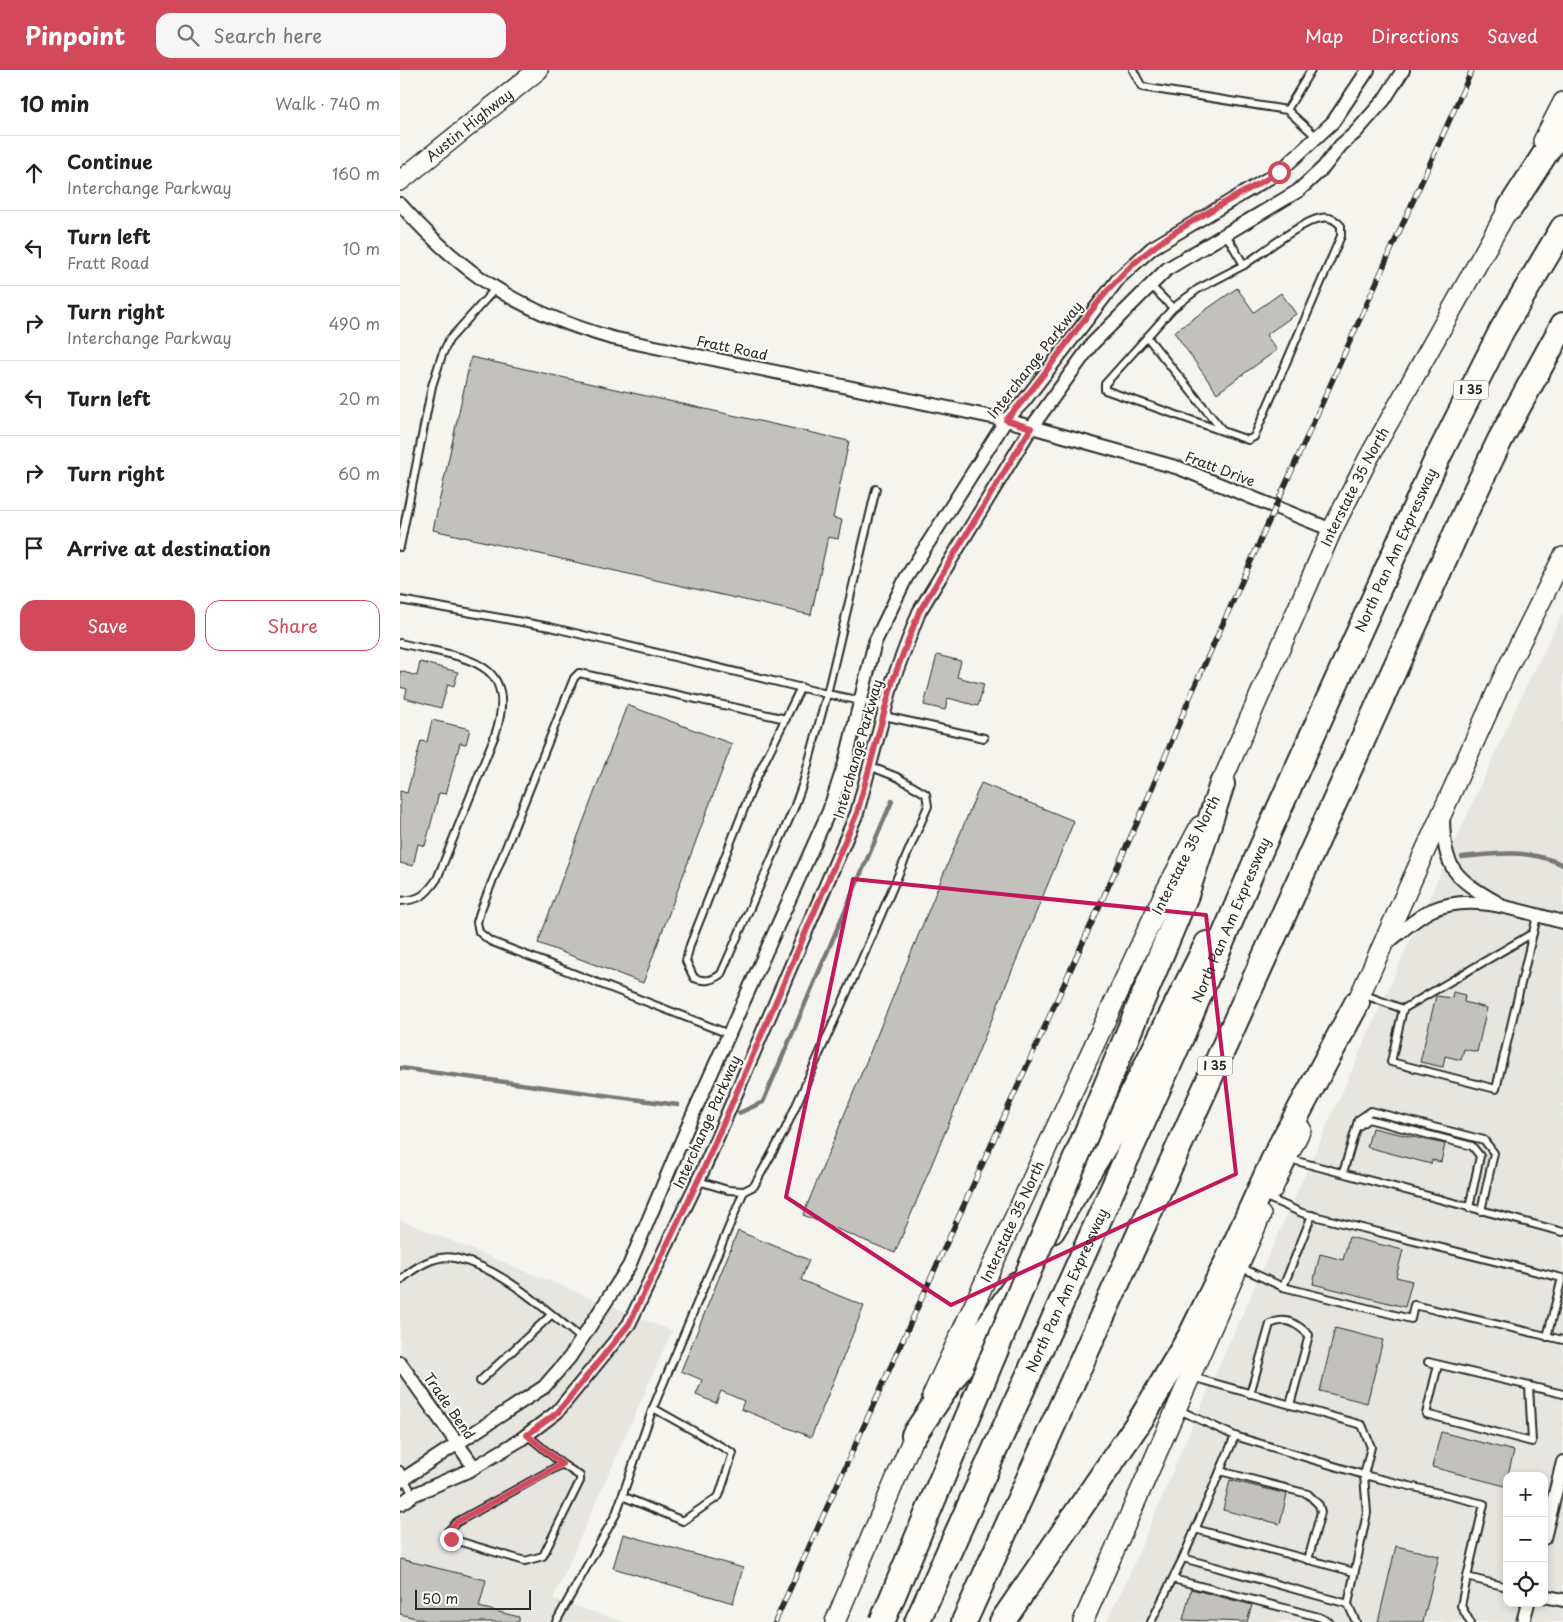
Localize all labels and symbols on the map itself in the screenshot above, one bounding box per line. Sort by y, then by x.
street label: Austin Highway [421,83,517,166]
route start [1268,161,1291,184]
street label: Interchange Parkway [982,296,1087,423]
street label: Fratt Road [695,330,770,365]
road number: I 35 [1454,380,1488,400]
street label: Interstate 35 North [1315,423,1394,550]
street label: Fratt Drive [1182,446,1258,492]
street label: North Pan Am Expressway [1349,465,1442,635]
street label: Interchange Parkway [828,677,887,821]
street label: Interstate 35 North [1146,791,1225,918]
street label: North Pan Am Expressway [1186,834,1275,1006]
street label: Interchange Parkway [668,1052,745,1192]
road number: I 35 [1198,1056,1232,1076]
street label: Interstate 35 North [975,1157,1049,1286]
street label: North Pan Am Expressway [1020,1205,1113,1375]
street label: Trade Bend [419,1368,480,1443]
route end [440,1528,463,1551]
scale bar [415,1587,531,1610]

